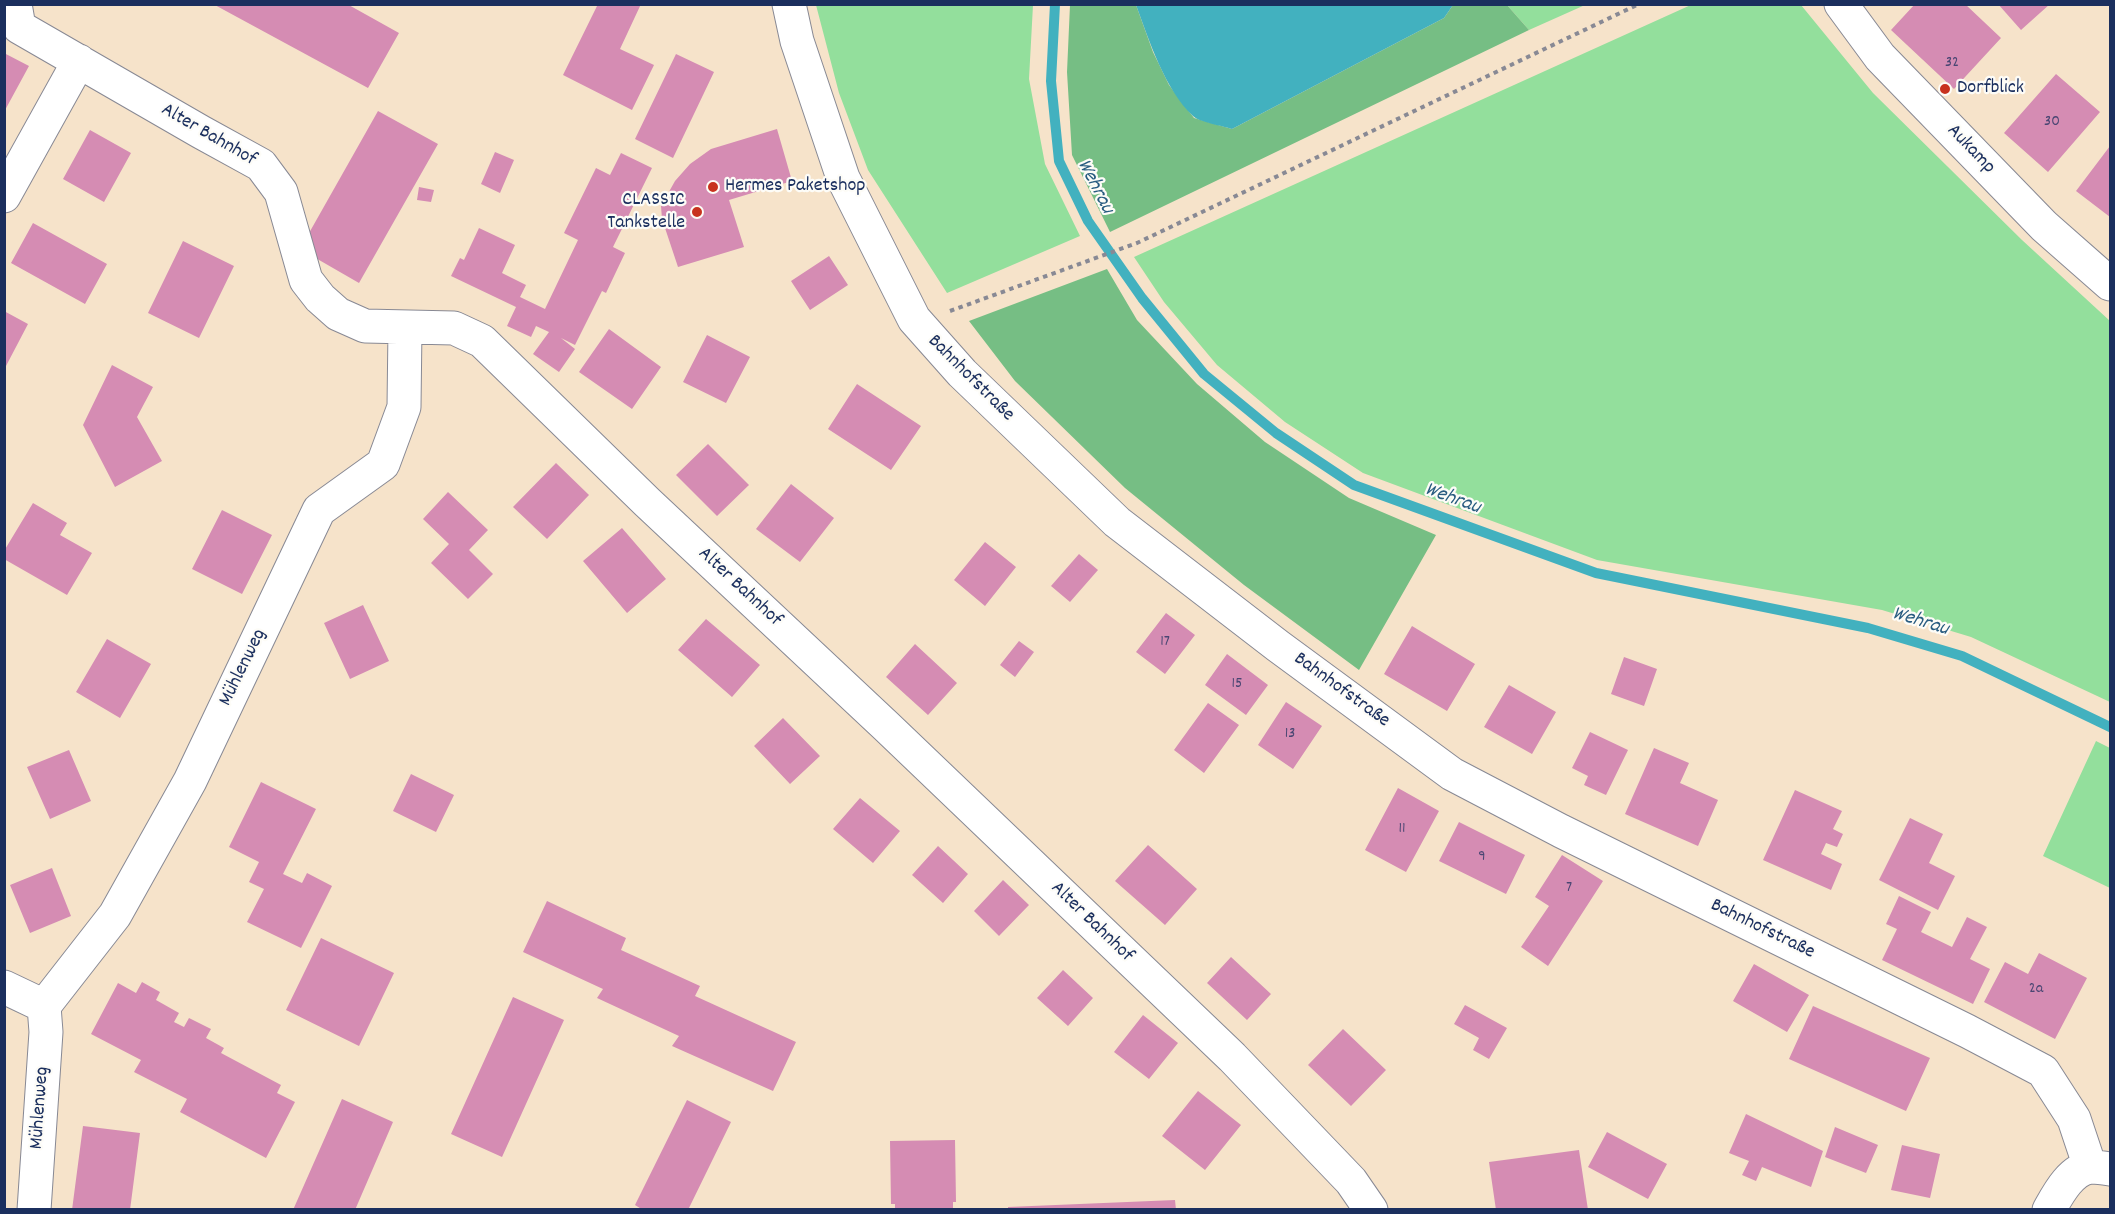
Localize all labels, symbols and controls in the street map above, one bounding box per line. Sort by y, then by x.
house number: 32 [1945,54,1959,74]
place label: Dorfblick [1957,77,2024,101]
marker: Dorfblick [1938,82,1952,96]
street label: Alter Bahnhof [156,99,260,173]
house number: 30 [2044,113,2060,133]
street label: Aukamp [1941,120,1999,180]
water label: Wehrau [1070,156,1118,218]
place label: Hermes Paketshop [725,175,866,199]
marker: Hermes Paketshop [706,180,720,194]
place label: CLASSIC Tankstelle [607,189,685,236]
marker: CLASSIC Tankstelle [690,205,704,219]
street label: Bahnhofstraße [921,330,1019,428]
water label: Wehrau [1421,478,1483,522]
street label: Alter Bahnhof [692,543,786,633]
water label: Wehrau [1889,603,1951,643]
street label: Mühlenweg [215,626,273,710]
house number: 17 [1160,633,1170,653]
street label: Bahnhofstraße [1288,648,1394,734]
house number: 15 [1232,675,1242,695]
house number: 13 [1285,725,1295,745]
house number: 11 [1398,820,1406,840]
house number: 9 [1478,848,1486,868]
street label: Alter Bahnhof [1044,877,1138,969]
house number: 7 [1566,879,1572,899]
street label: Bahnhofstraße [1706,894,1818,966]
house number: 2a [2029,980,2043,1000]
street label: Mühlenweg [26,1066,56,1150]

